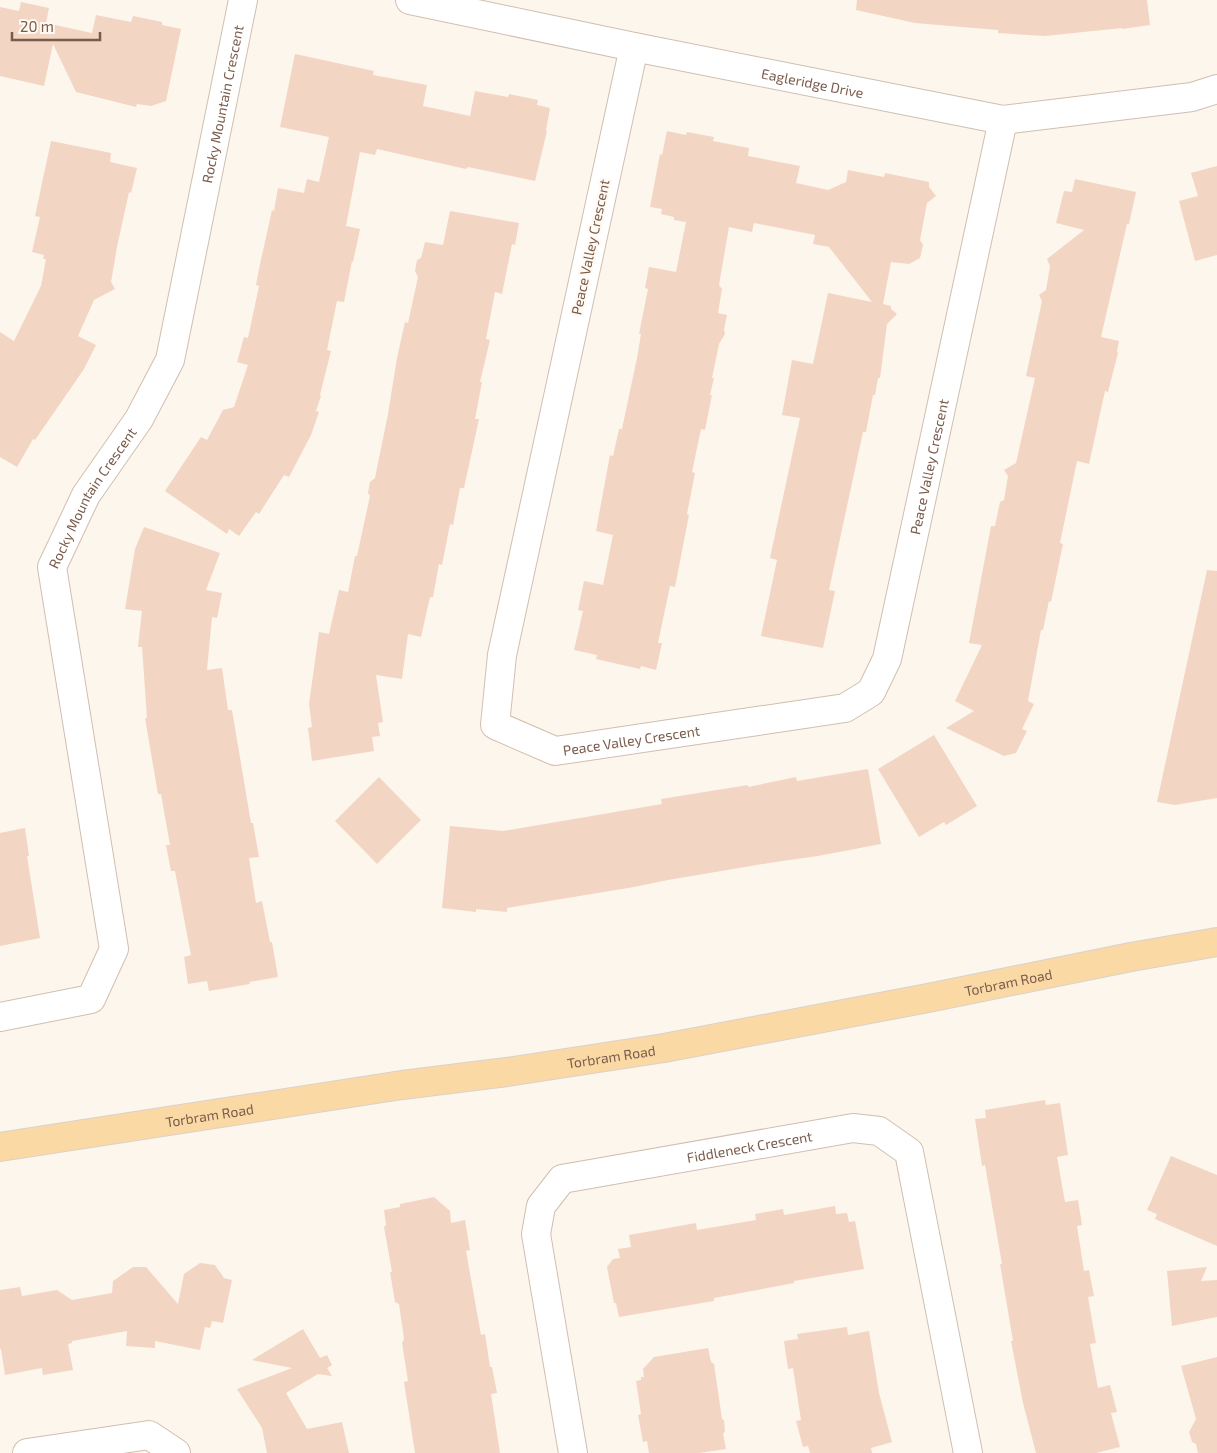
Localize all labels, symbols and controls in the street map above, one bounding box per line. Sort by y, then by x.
scale bar [12,10,100,42]
text: 20 m [20,17,54,35]
street label: Rocky Mountain Crescent [198,23,246,184]
street label: Eagleridge Drive [760,64,865,101]
street label: Peace Valley Crescent [567,178,613,316]
street label: Peace Valley Crescent [906,397,951,536]
street label: Rocky Mountain Crescent [44,424,139,571]
street label: Peace Valley Crescent [562,721,701,758]
street label: Torbram Road [963,965,1054,999]
street label: Torbram Road [566,1041,657,1071]
street label: Torbram Road [164,1099,255,1130]
street label: Fiddleneck Crescent [685,1127,814,1166]

